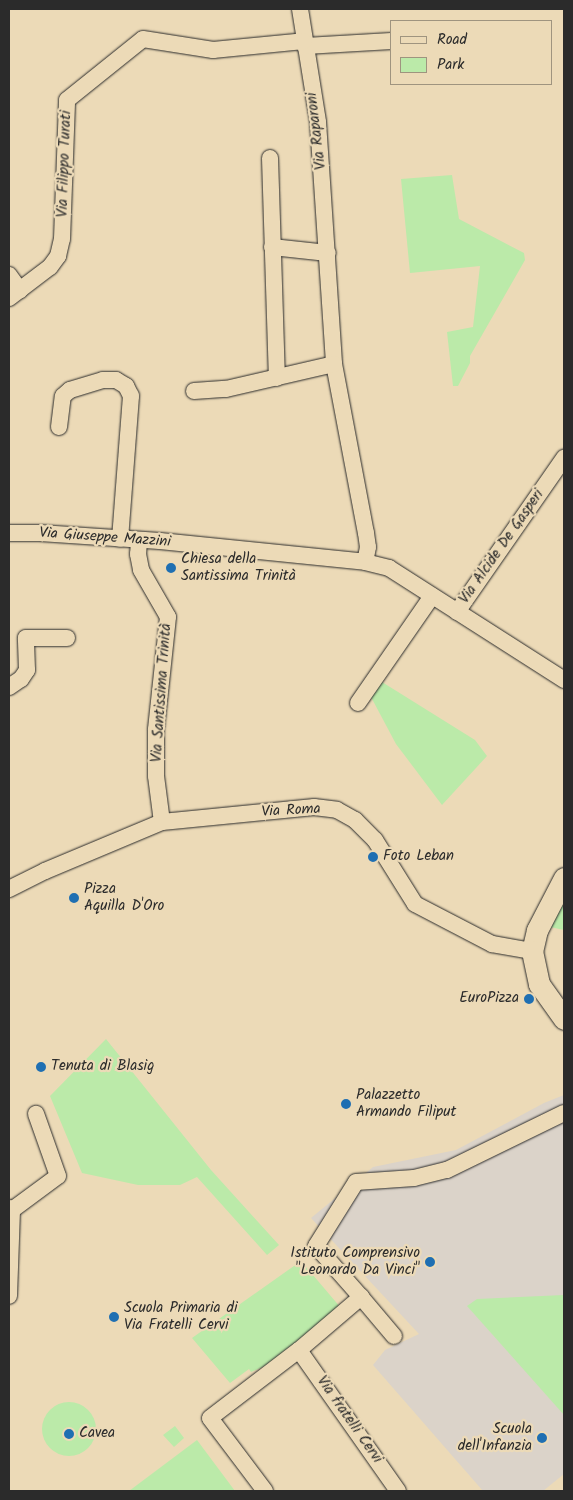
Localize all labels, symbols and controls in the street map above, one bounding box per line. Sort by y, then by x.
legend [390,20,553,85]
text: Road [437,28,467,52]
text: Park [437,53,464,77]
street label: Via Raparoni [303,91,331,171]
street label: Via Filippo Turati [54,110,76,218]
street label: Via Alcide De Gasperi [456,486,548,608]
street label: Via Giuseppe Mazzini [39,524,171,552]
place label: Chiesa della Santissima Trinità [181,550,296,585]
marker: Chiesa della Santissima Trinità [165,562,177,574]
street label: Via Santissima Trinità [148,623,176,763]
street label: Via Roma [261,800,321,822]
place label: Foto Leban [383,848,454,866]
marker: Foto Leban [367,851,379,863]
place label: Pizza Aquilla D'Oro [84,880,164,915]
marker: Pizza Aquilla D'Oro [68,892,80,904]
place label: EuroPizza [459,990,519,1008]
marker: EuroPizza [523,993,535,1005]
place label: Tenuta di Blasig [51,1058,154,1076]
marker: Tenuta di Blasig [35,1061,47,1073]
place label: Palazzetto Armando Filiput [356,1086,456,1121]
marker: Palazzetto Armando Filiput [340,1098,352,1110]
place label: Istituto Comprensivo "Leonardo Da Vinci" [290,1244,420,1279]
marker: Istituto Comprensivo "Leonardo Da Vinci" [424,1256,436,1268]
place label: Scuola Primaria di Via Fratelli Cervi [124,1299,238,1334]
marker: Scuola Primaria di Via Fratelli Cervi [108,1311,120,1323]
street label: Via fratelli Cervi [312,1373,386,1467]
place label: Scuola dell'Infanzia [458,1420,532,1455]
place label: Cavea [79,1425,115,1443]
marker: Cavea [63,1428,75,1440]
marker: Scuola dell'Infanzia [536,1432,548,1444]

